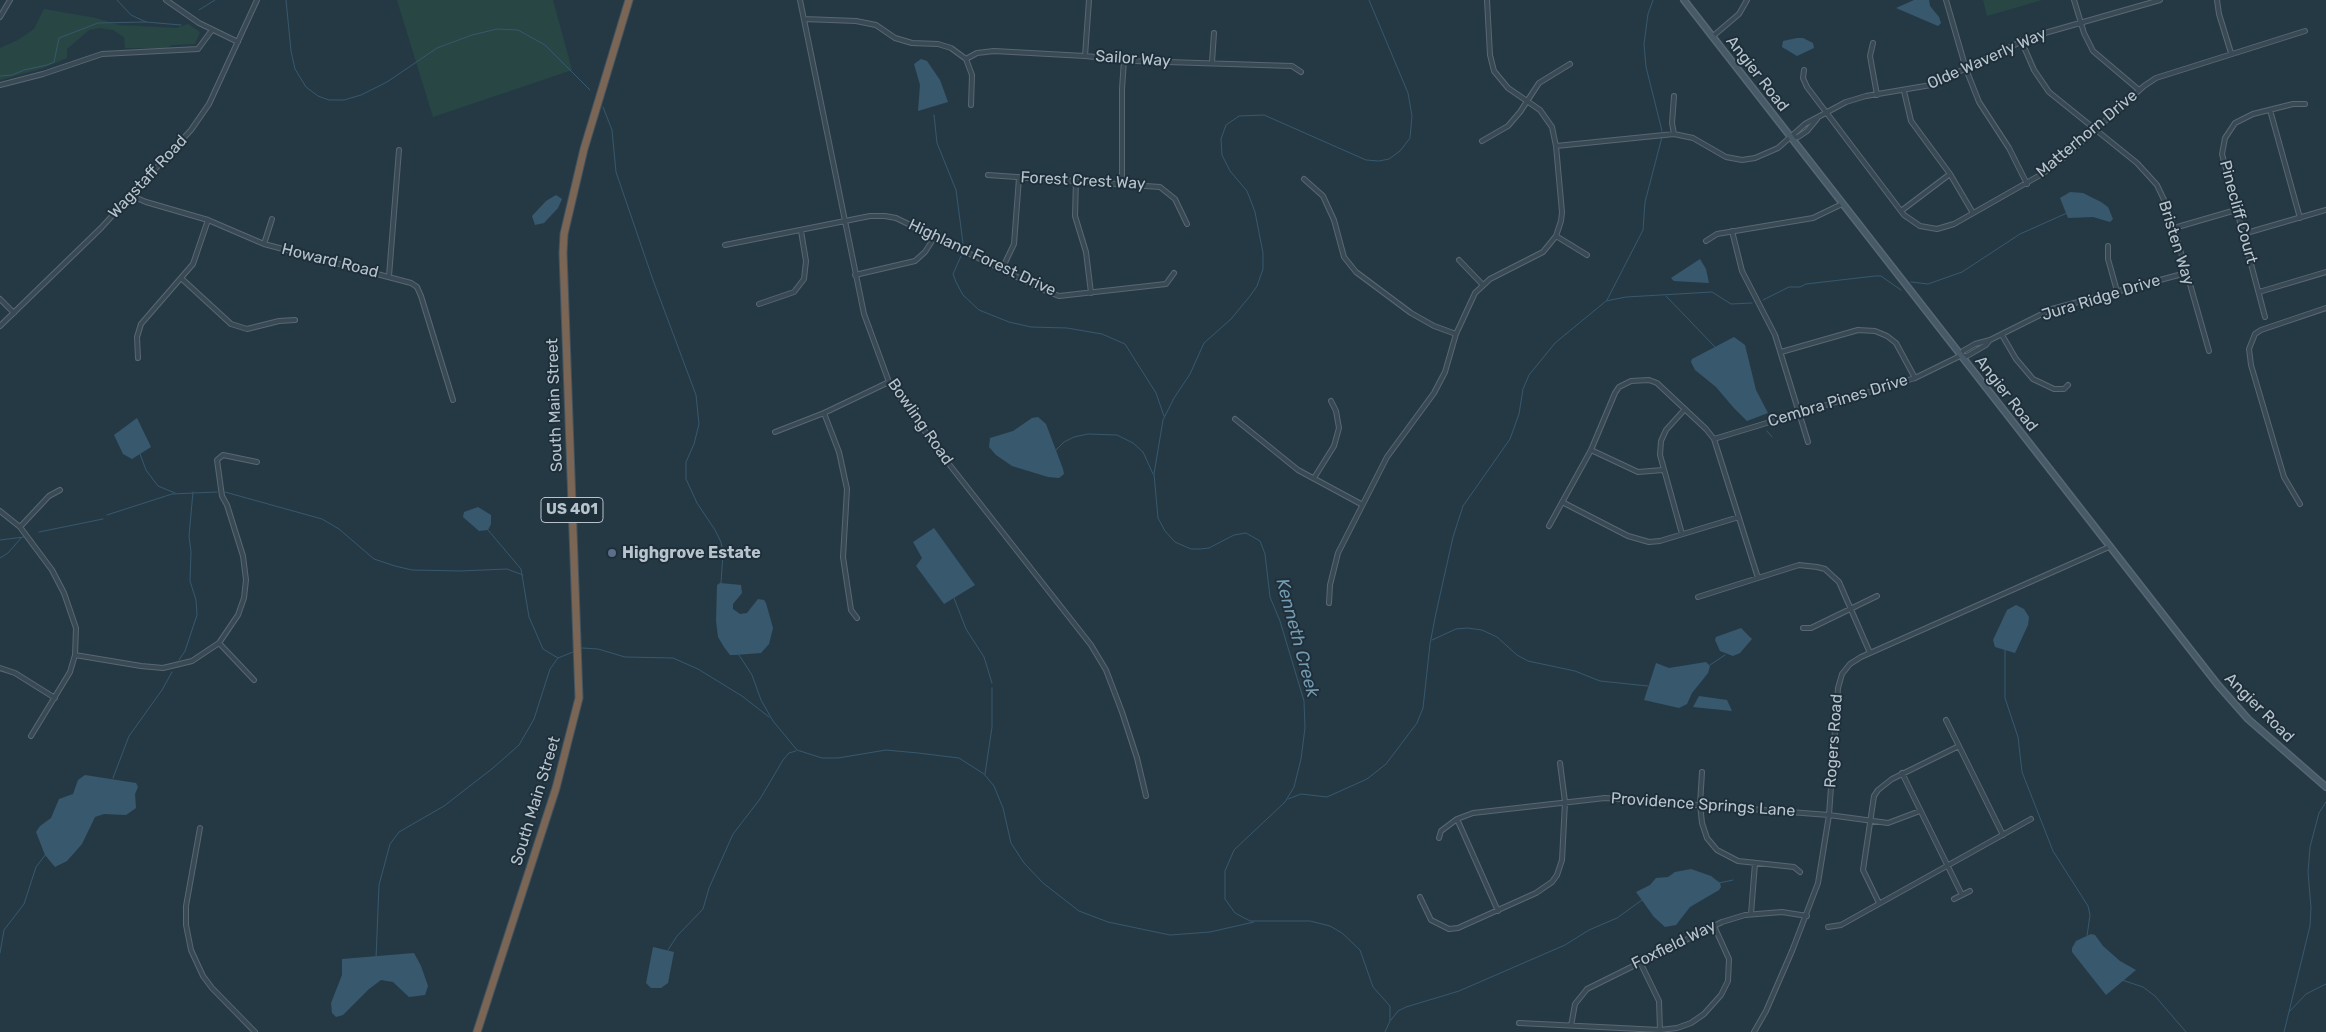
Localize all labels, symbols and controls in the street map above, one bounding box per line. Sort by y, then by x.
street label: Olde Waverly Way [1924,24,2050,94]
street label: Angier Road [1722,32,1792,116]
street label: Sailor Way [1095,47,1171,71]
street label: Matterhorn Drive [2033,86,2141,182]
street label: Wagstaff Road [105,131,191,223]
street label: Pinecliff Court [2215,158,2261,266]
street label: Forest Crest Way [1020,168,1146,194]
street label: Bristen Way [2154,198,2198,288]
street label: Highland Forest Drive [905,215,1059,301]
street label: Howard Road [280,240,380,282]
street label: Jura Ridge Drive [2039,271,2163,325]
street label: South Main Street [543,338,567,472]
street label: Angier Road [1971,352,2041,436]
street label: Cembra Pines Drive [1766,371,1910,431]
street label: Bowling Road [883,375,957,469]
road number: US 401 [541,498,603,522]
place label: Highgrove Estate [622,543,761,563]
marker: Highgrove Estate [606,547,618,559]
water label: Kenneth Creek [1271,576,1323,700]
street label: Angier Road [2220,669,2298,747]
street label: Rogers Road [1821,693,1847,789]
street label: South Main Street [507,734,565,868]
street label: Providence Springs Lane [1610,789,1796,821]
street label: Foxfield Way [1629,916,1719,974]

